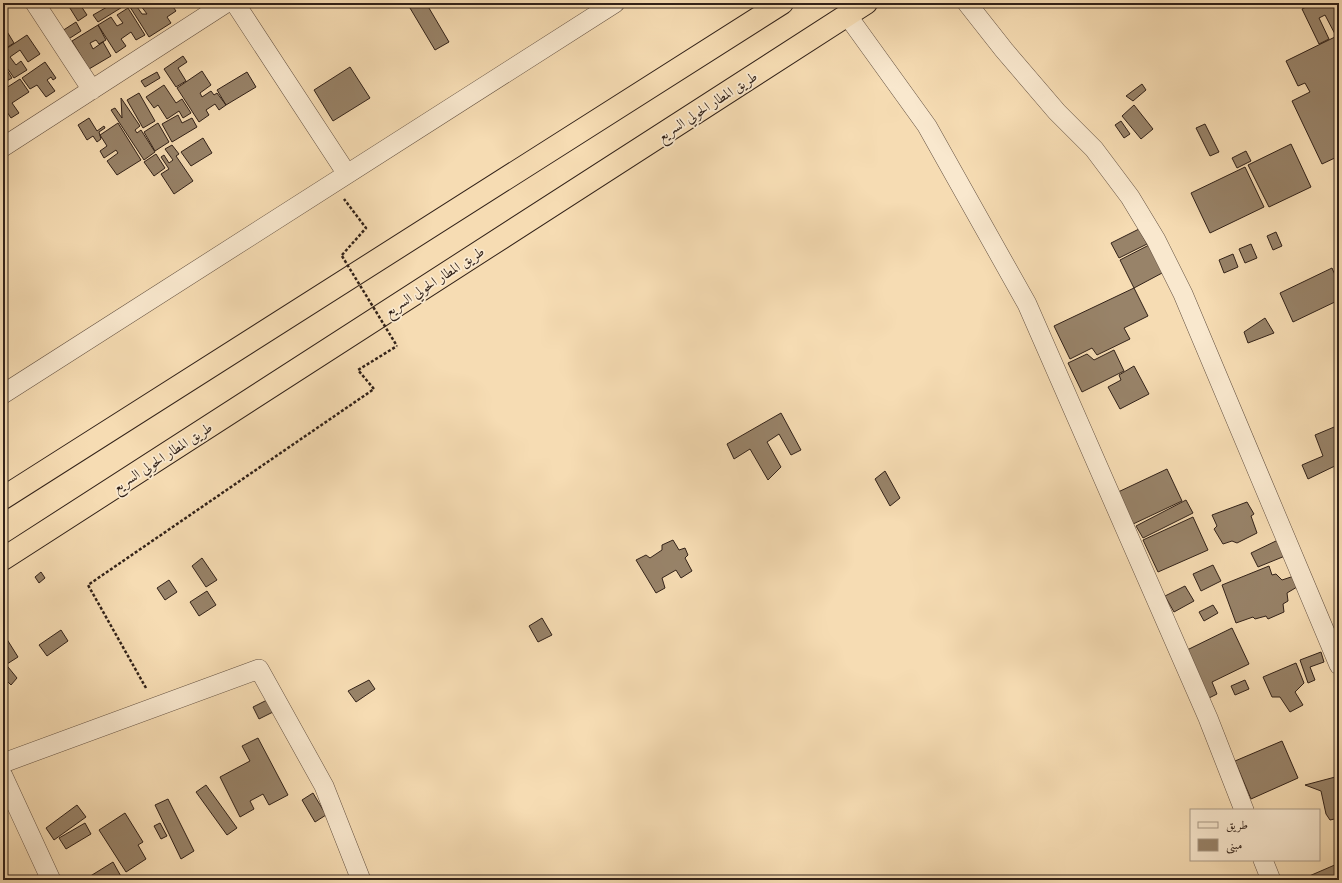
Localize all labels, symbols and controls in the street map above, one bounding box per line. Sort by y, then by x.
street label: طريق المطار الحولي السريع [654,68,763,149]
street label: طريق المطار الحولي السريع [381,243,490,324]
street label: طريق المطار الحولي السريع [109,419,218,500]
legend [1190,809,1320,861]
text: طريق [1226,818,1248,833]
text: مبنى [1226,838,1242,854]

